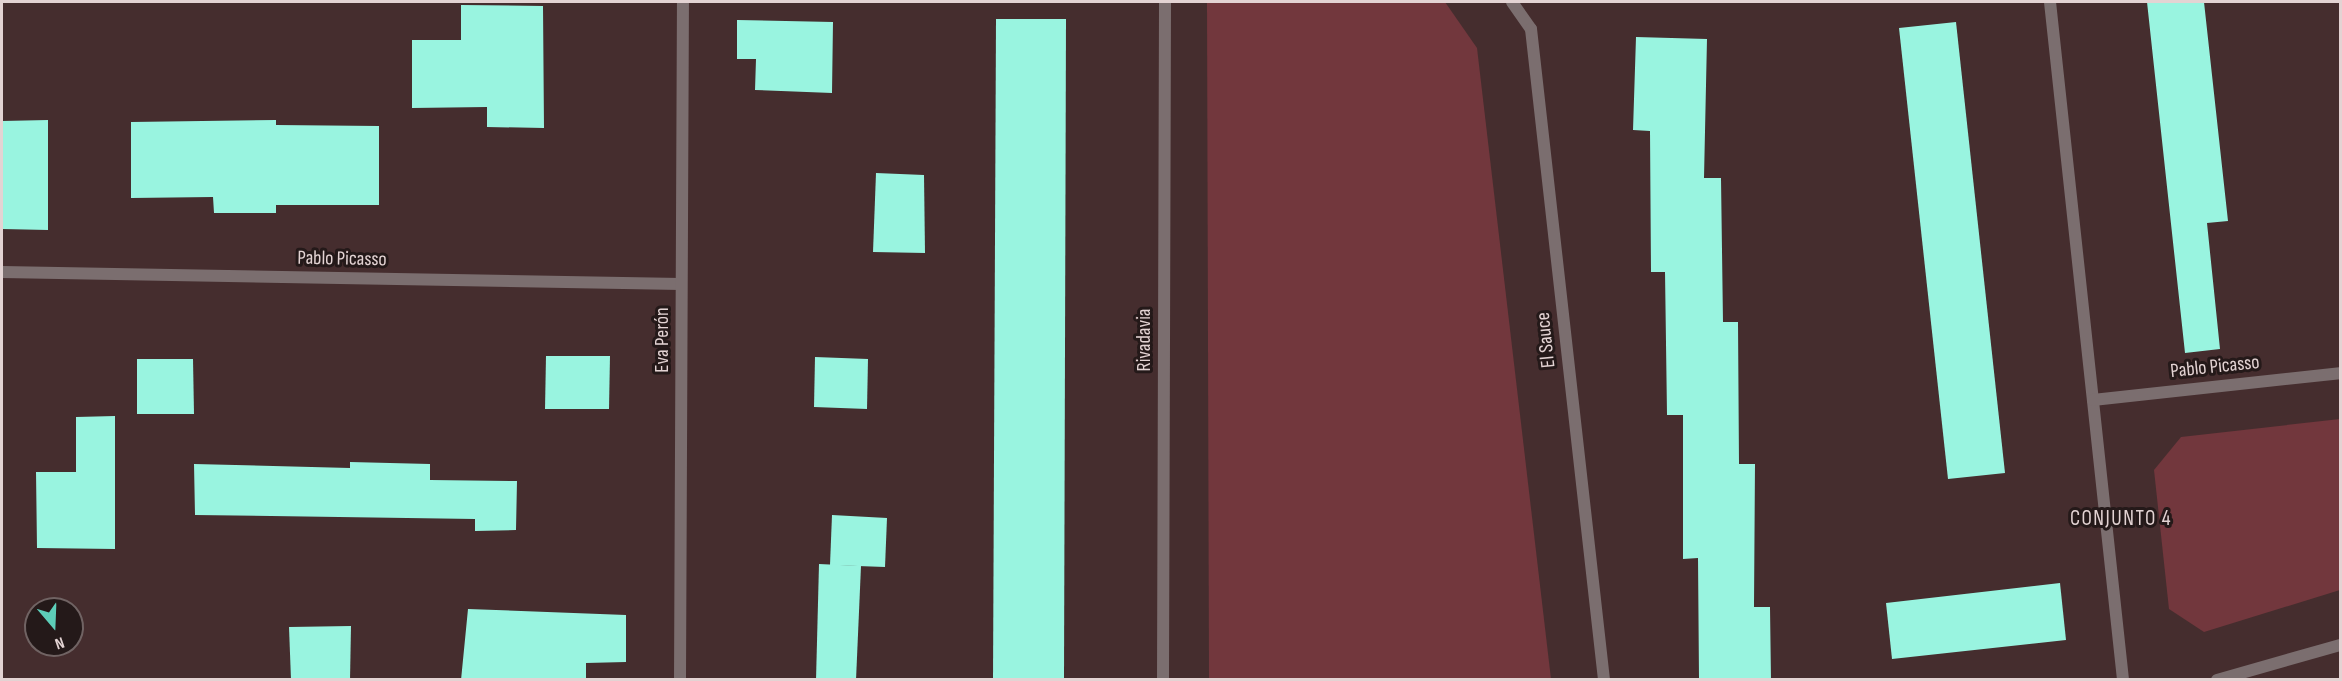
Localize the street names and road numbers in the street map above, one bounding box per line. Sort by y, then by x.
street label: Pablo Picasso [297,246,387,272]
street label: Eva Perón [650,307,674,373]
street label: Rivadavia [1132,308,1156,372]
street label: El Sauce [1531,311,1561,369]
street label: Pablo Picasso [2169,350,2261,384]

